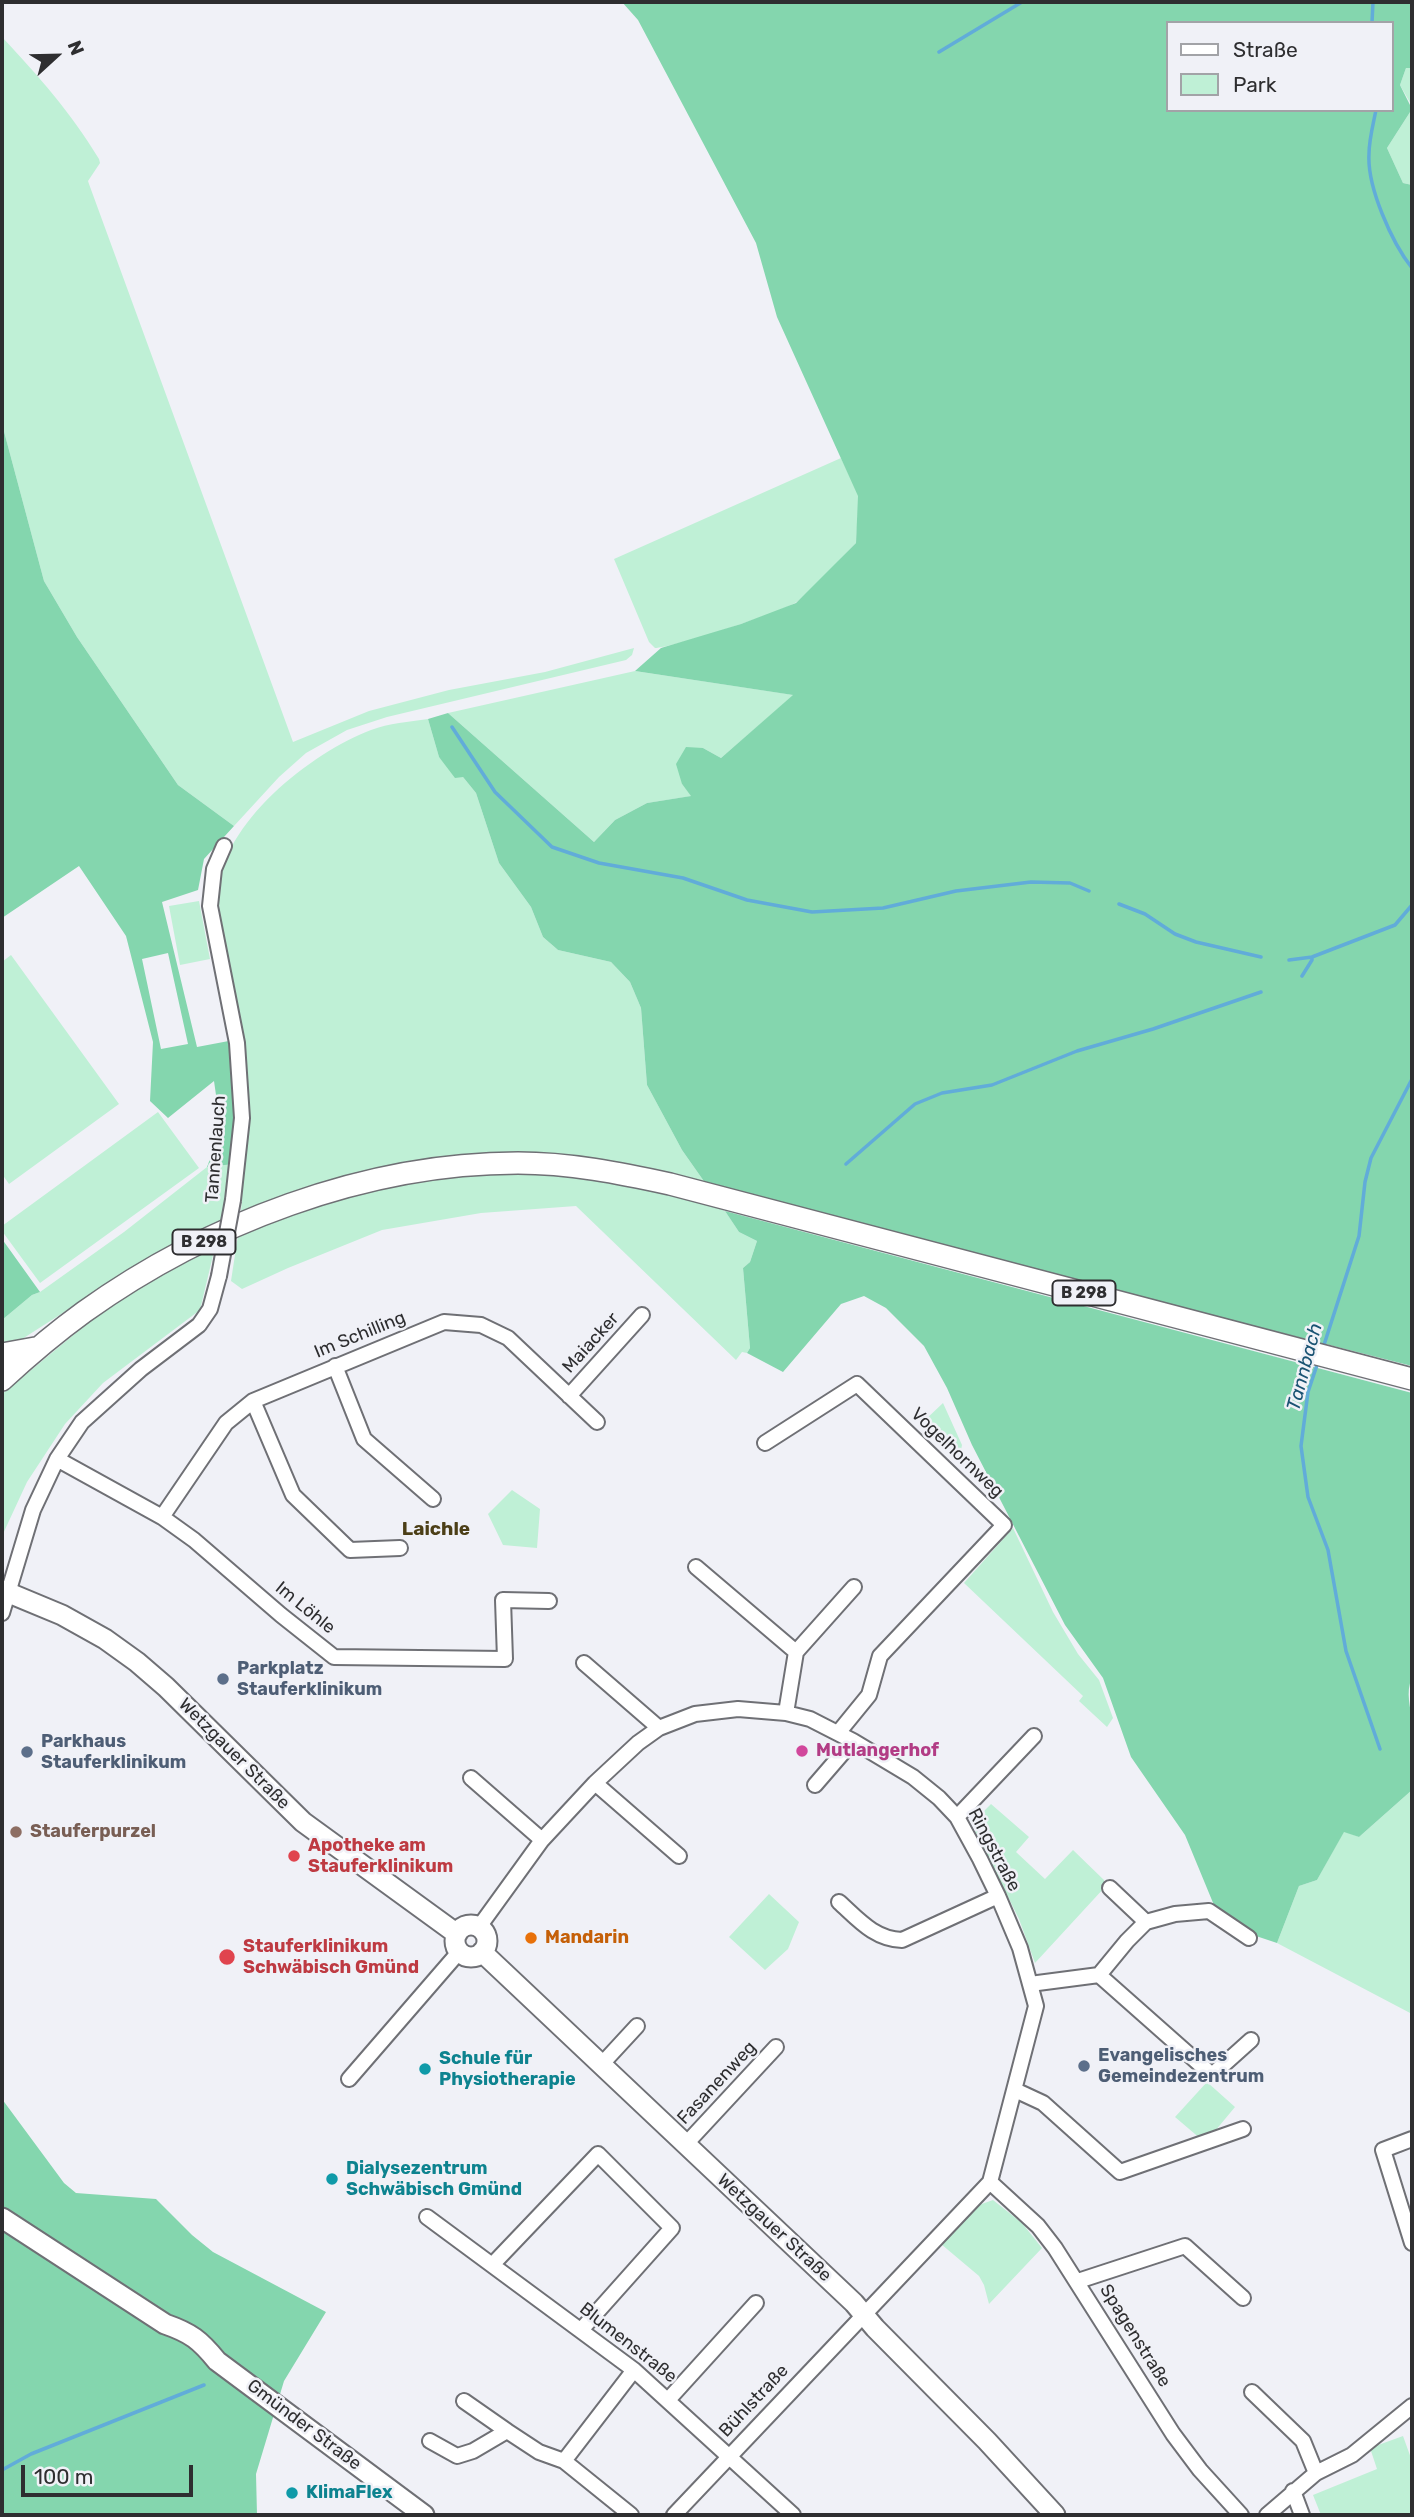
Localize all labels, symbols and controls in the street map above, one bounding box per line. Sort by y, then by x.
north arrow [21,21,91,91]
legend [1166,21,1393,112]
text: N [63,37,89,59]
text: Straße [1233,37,1298,62]
text: Park [1233,72,1277,97]
street label: Tannenlauch [201,1095,231,1203]
road number: B 298 [172,1230,235,1254]
road number: B 298 [1052,1280,1116,1306]
street label: Im Schilling [311,1307,409,1363]
street label: Maiacker [558,1308,624,1378]
water label: Tannbach [1282,1321,1328,1413]
street label: Vogelhornweg [906,1403,1008,1503]
district label: Laichle [402,1519,470,1541]
street label: Im Löhle [271,1577,339,1639]
place label: Parkplatz Stauferklinikum [237,1658,382,1700]
marker: Parkplatz Stauferklinikum [215,1671,231,1687]
street label: Wetzgauer Straße [174,1694,294,1814]
place label: Parkhaus Stauferklinikum [41,1731,186,1774]
place label: Mutlangerhof [816,1740,939,1762]
marker: Mutlangerhof [794,1743,810,1759]
marker: Parkhaus Stauferklinikum [19,1744,35,1760]
street label: Ringstraße [963,1805,1025,1895]
place label: Stauferpurzel [30,1821,156,1843]
marker: Stauferpurzel [8,1824,24,1840]
place label: Apotheke am Stauferklinikum [308,1835,453,1878]
marker: Apotheke am Stauferklinikum [286,1848,302,1864]
place label: Mandarin [545,1927,629,1949]
marker: Mandarin [523,1930,539,1946]
place label: Stauferklinikum Schwäbisch Gmünd [243,1936,419,1979]
marker: Stauferklinikum Schwäbisch Gmünd [217,1947,237,1967]
street label: Fasanenweg [673,2037,761,2129]
place label: Evangelisches Gemeindezentrum [1098,2045,1264,2088]
place label: Schule für Physiotherapie [439,2048,576,2090]
marker: Evangelisches Gemeindezentrum [1076,2058,1092,2074]
marker: Schule für Physiotherapie [417,2061,433,2077]
place label: Dialysezentrum Schwäbisch Gmünd [346,2158,522,2200]
street label: Wetzgauer Straße [712,2169,836,2287]
marker: Dialysezentrum Schwäbisch Gmünd [324,2171,340,2187]
street label: Spagenstraße [1095,2281,1175,2391]
street label: Blumenstraße [575,2298,681,2388]
street label: Bühlstraße [715,2360,793,2442]
street label: Gmünder Straße [243,2375,365,2475]
scale bar [24,2450,196,2494]
text: 100 m [34,2464,93,2489]
place label: KlimaFlex [306,2482,393,2504]
marker: KlimaFlex [284,2485,300,2501]

